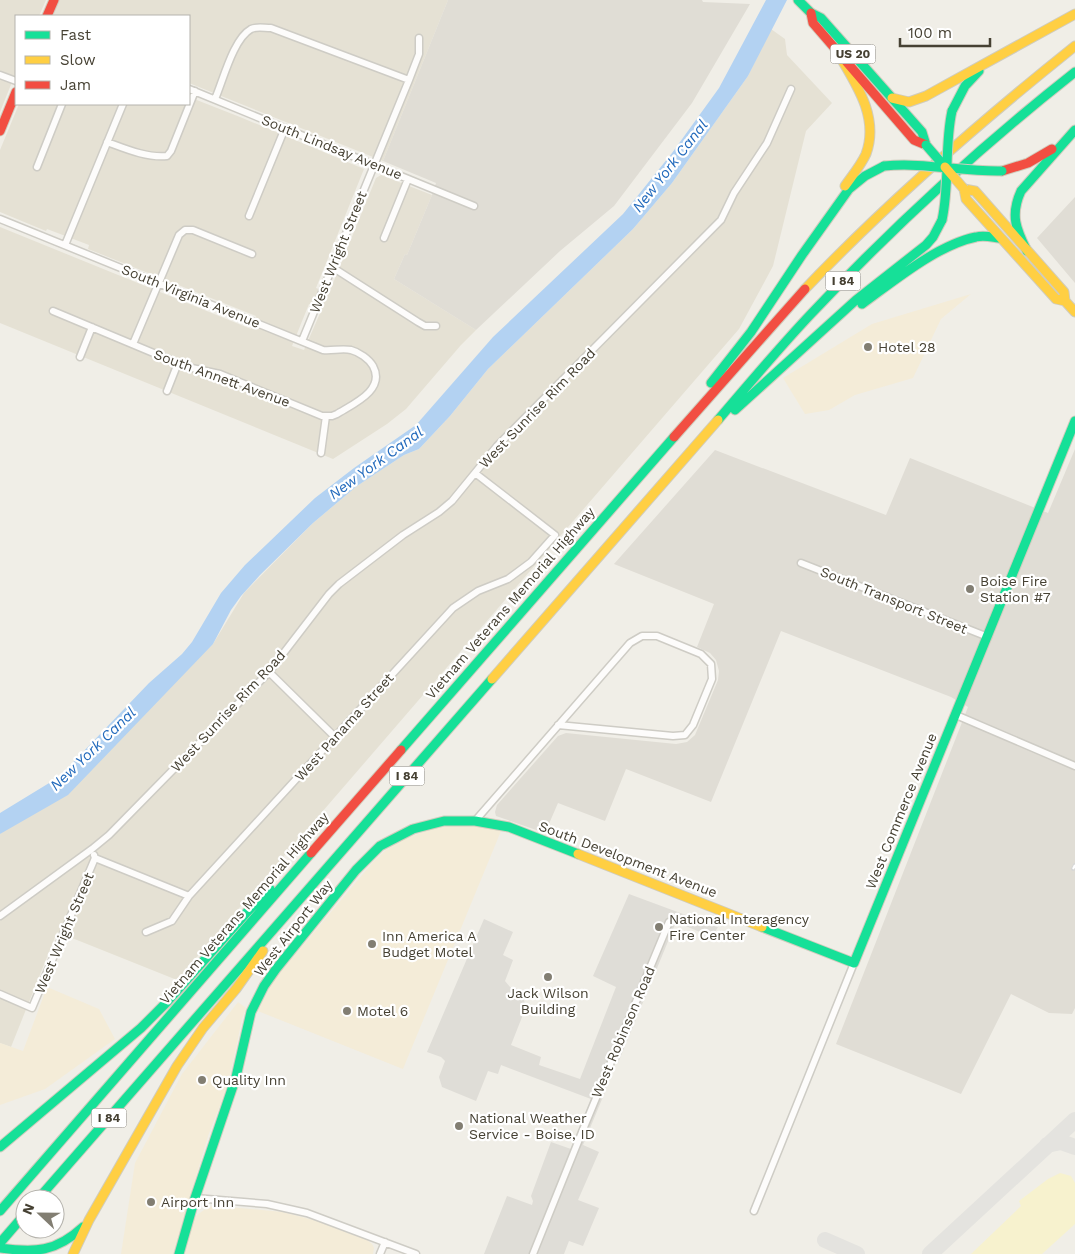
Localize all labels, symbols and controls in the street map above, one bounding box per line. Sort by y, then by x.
legend [15,15,190,105]
scale bar [900,15,990,47]
text: 100 m [908,24,952,42]
text: Fast [60,26,92,44]
road number: US 20 [830,44,876,64]
text: Slow [60,51,96,69]
text: Jam [60,76,91,94]
street label: South Lindsay Avenue [259,111,405,183]
water label: New York Canal [628,116,712,216]
street label: West Wright Street [306,189,370,315]
street label: South Virginia Avenue [119,261,263,331]
road number: I 84 [826,272,860,290]
place label: Hotel 28 [878,339,936,355]
marker: Hotel 28 [862,341,874,353]
street label: West Sunrise Rim Road [476,345,598,471]
street label: South Annett Avenue [152,346,292,410]
water label: New York Canal [325,422,427,503]
street label: Vietnam Veterans Memorial Highway [422,503,598,702]
street label: South Transport Street [818,563,970,637]
place label: Boise Fire Station #7 [980,573,1051,605]
marker: Boise Fire Station #7 [964,583,976,595]
street label: West Sunrise Rim Road [168,647,288,775]
street label: West Panama Street [291,670,397,784]
water label: New York Canal [46,703,140,794]
street label: West Commerce Avenue [862,731,940,891]
road number: I 84 [390,766,424,786]
street label: Vietnam Veterans Memorial Highway [156,808,332,1007]
street label: South Development Avenue [537,818,719,900]
street label: West Wright Street [31,870,97,996]
street label: West Airport Way [250,876,336,979]
place label: National Interagency Fire Center [669,911,810,943]
marker: National Interagency Fire Center [653,921,665,933]
place label: Inn America A Budget Motel [382,928,477,960]
marker: Inn America A Budget Motel [366,938,378,950]
street label: West Robinson Road [588,964,658,1100]
marker: Jack Wilson Building [542,971,554,983]
place label: Jack Wilson Building [507,985,589,1017]
place label: Motel 6 [357,1003,408,1019]
marker: Motel 6 [341,1005,353,1017]
place label: Quality Inn [212,1072,286,1088]
marker: Quality Inn [196,1074,208,1086]
road number: I 84 [92,1108,126,1128]
place label: National Weather Service - Boise, ID [469,1110,595,1142]
marker: National Weather Service - Boise, ID [453,1120,465,1132]
north arrow [15,1189,65,1239]
place label: Airport Inn [161,1194,234,1210]
marker: Airport Inn [145,1196,157,1208]
text: N [19,1201,37,1217]

